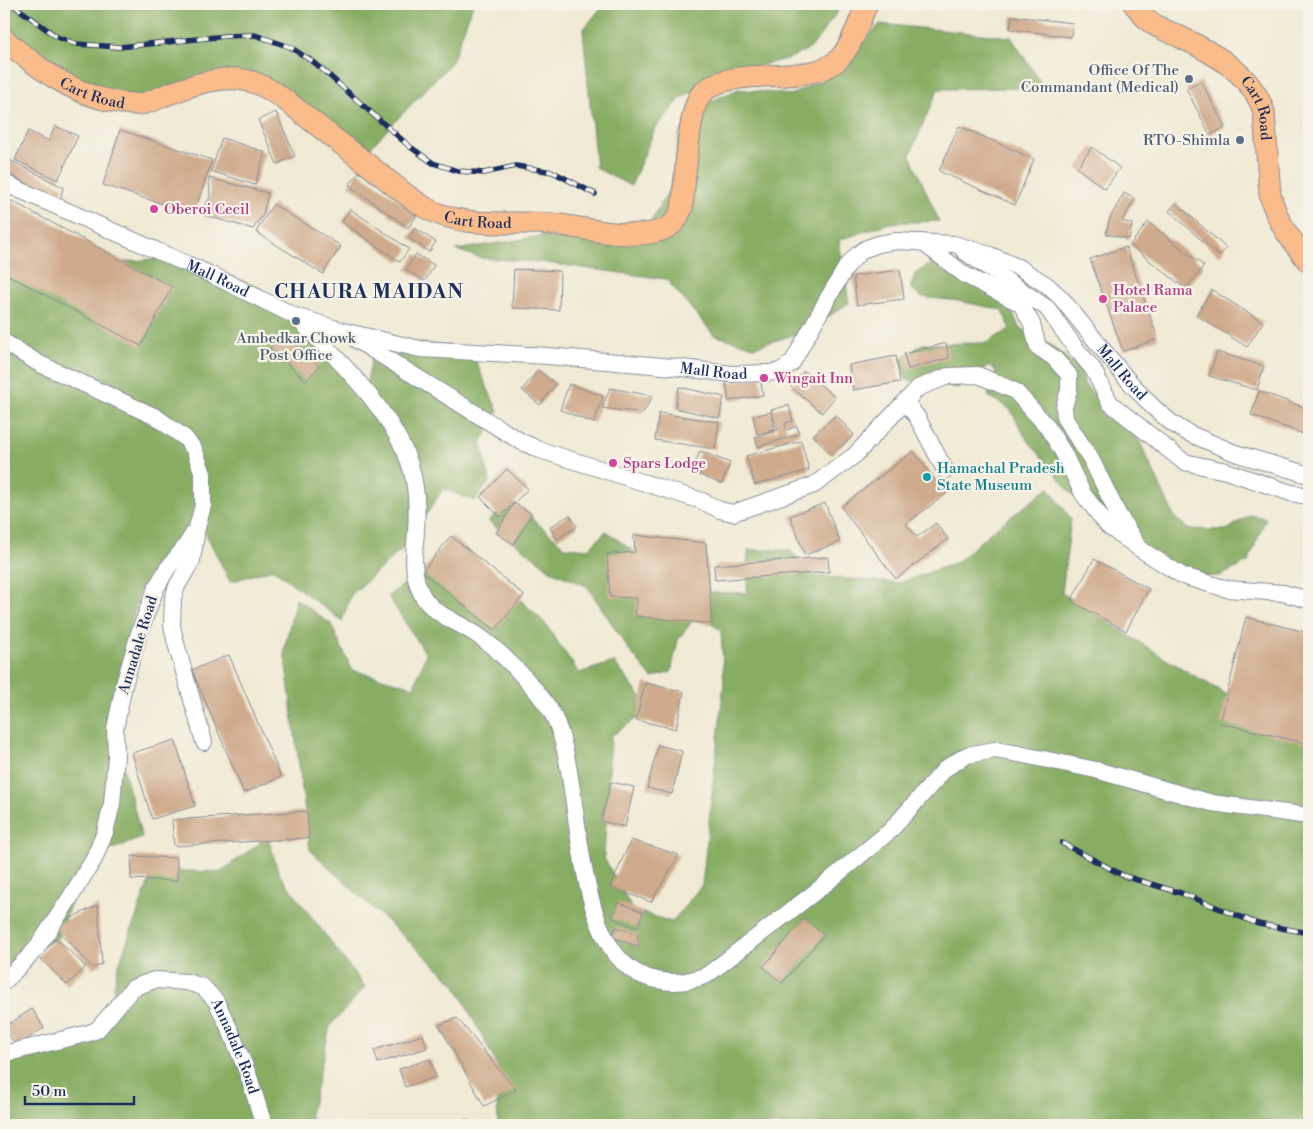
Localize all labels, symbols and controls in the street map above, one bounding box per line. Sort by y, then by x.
place label: Office Of The Commandant (Medical) [1021,61,1179,97]
street label: Cart Road [1237,72,1276,141]
street label: Cart Road [56,73,127,113]
marker: Office Of The Commandant (Medical) [1183,73,1195,85]
place label: RTO-Shimla [1143,131,1230,150]
marker: RTO-Shimla [1234,134,1246,146]
place label: Oberoi Cecil [164,200,250,219]
marker: Oberoi Cecil [148,203,160,215]
street label: Cart Road [442,207,512,232]
street label: Mall Road [183,255,253,302]
district label: CHAURA MAIDAN [274,280,464,305]
place label: Hotel Rama Palace [1113,281,1193,317]
marker: Hotel Rama Palace [1097,293,1109,305]
marker: Ambedkar Chowk Post Office [290,315,302,327]
place label: Ambedkar Chowk Post Office [235,329,357,365]
street label: Mall Road [1093,340,1151,404]
street label: Mall Road [679,358,748,384]
place label: Wingait Inn [773,369,853,388]
marker: Wingait Inn [758,372,770,384]
place label: Spars Lodge [623,454,706,473]
marker: Spars Lodge [607,457,619,469]
place label: Hamachal Pradesh State Museum [937,459,1065,495]
marker: Hamachal Pradesh State Museum [921,471,933,483]
street label: Annadale Road [114,593,162,697]
street label: Annadale Road [206,994,263,1097]
scale bar [25,1074,134,1106]
text: 50 m [32,1082,66,1101]

